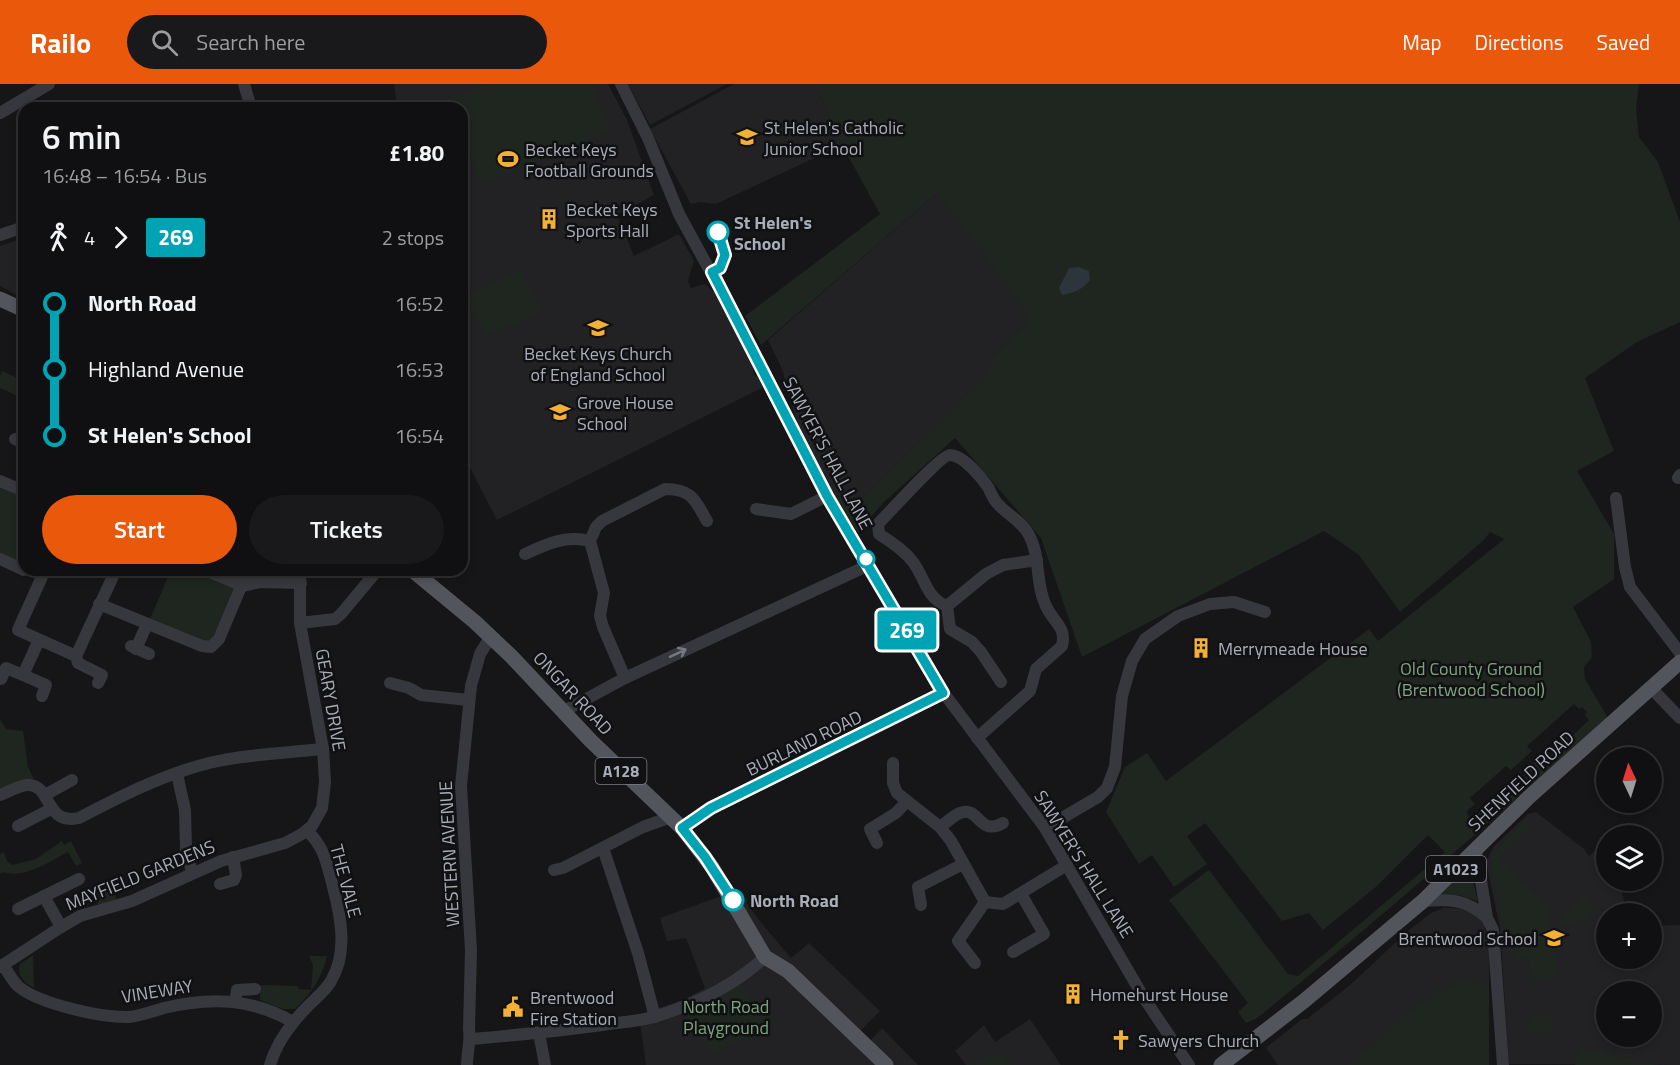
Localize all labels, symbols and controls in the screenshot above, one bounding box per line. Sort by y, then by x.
search box [127,15,547,69]
text: Railo [30,21,91,64]
text: Search here [196,25,305,59]
icon: search [148,26,181,59]
text: Map [1402,26,1442,58]
text: Directions [1475,26,1564,58]
text: Saved [1597,26,1650,58]
text: 6 min [42,112,121,162]
place label: St Helen's Catholic Junior School [764,114,904,162]
school or university icon: St Helen's Catholic Junior School [735,125,759,149]
text: £1.80 [389,136,444,170]
place label: Becket Keys Football Grounds [525,136,654,184]
sports icon: Becket Keys Football Grounds [496,147,520,171]
text: 16:48 – 16:54 · Bus [42,160,207,191]
place label: Becket Keys Sports Hall [566,196,658,244]
building icon: Becket Keys Sports Hall [537,207,561,231]
place label: St Helen's School [734,209,812,257]
icon: walk [42,221,75,254]
icon: forward [104,221,137,254]
text: 269 [158,221,193,253]
marker: St Helen's School [707,221,729,243]
text: 4 [84,222,95,253]
text: 2 stops [382,222,444,253]
text: North Road [88,286,197,320]
text: 16:52 [395,288,444,319]
school or university icon: Becket Keys Church of England School [586,316,610,340]
place label: Becket Keys Church of England School [524,340,672,388]
text: Highland Avenue [88,352,244,386]
text: 16:53 [395,354,444,385]
street label: SAWYER'S HALL LANE [776,372,880,534]
place label: Grove House School [577,389,674,437]
school or university icon: Grove House School [548,400,572,424]
text: St Helen's School [88,418,252,452]
text: 16:54 [395,420,444,451]
button: Start [42,495,237,564]
button: Tickets [249,495,444,564]
unlabelled marker [857,550,875,568]
line badge: 269 [872,610,942,650]
text: 269 [889,614,925,646]
place label: Merrymeade House [1218,635,1368,662]
building icon: Merrymeade House [1189,636,1213,660]
street label: ONGAR ROAD [527,645,619,741]
street label: GEARY DRIVE [309,647,353,753]
one-way arrow [669,647,687,658]
park label: Old County Ground (Brentwood School) [1397,655,1545,703]
street label: BURLAND ROAD [741,703,867,783]
street label: SHENFIELD ROAD [1462,724,1580,838]
north arrow [1596,747,1662,813]
map controls [1596,747,1662,1047]
road number: A128 [596,758,646,784]
street label: WESTERN AVENUE [432,780,466,928]
street label: SAWYER'S HALL LANE [1028,785,1140,943]
button: layers [1596,825,1662,891]
street label: MAYFIELD GARDENS [61,833,219,917]
street label: THE VALE [323,841,369,921]
road number: A1023 [1426,856,1486,882]
place label: North Road [750,887,839,914]
marker: North Road [722,889,744,911]
button: + [1596,903,1662,969]
place label: Brentwood School [1398,925,1537,952]
school or university icon: Brentwood School [1542,926,1566,950]
street label: VINEWAY [119,972,195,1010]
place label: Homehurst House [1090,981,1228,1008]
button: − [1596,981,1662,1047]
building icon: Homehurst House [1061,982,1085,1006]
place label: Brentwood Fire Station [530,984,617,1032]
park label: North Road Playground [683,993,769,1041]
public building icon: Brentwood Fire Station [501,995,525,1019]
place label: Sawyers Church [1138,1027,1259,1054]
church icon: Sawyers Church [1109,1028,1133,1052]

